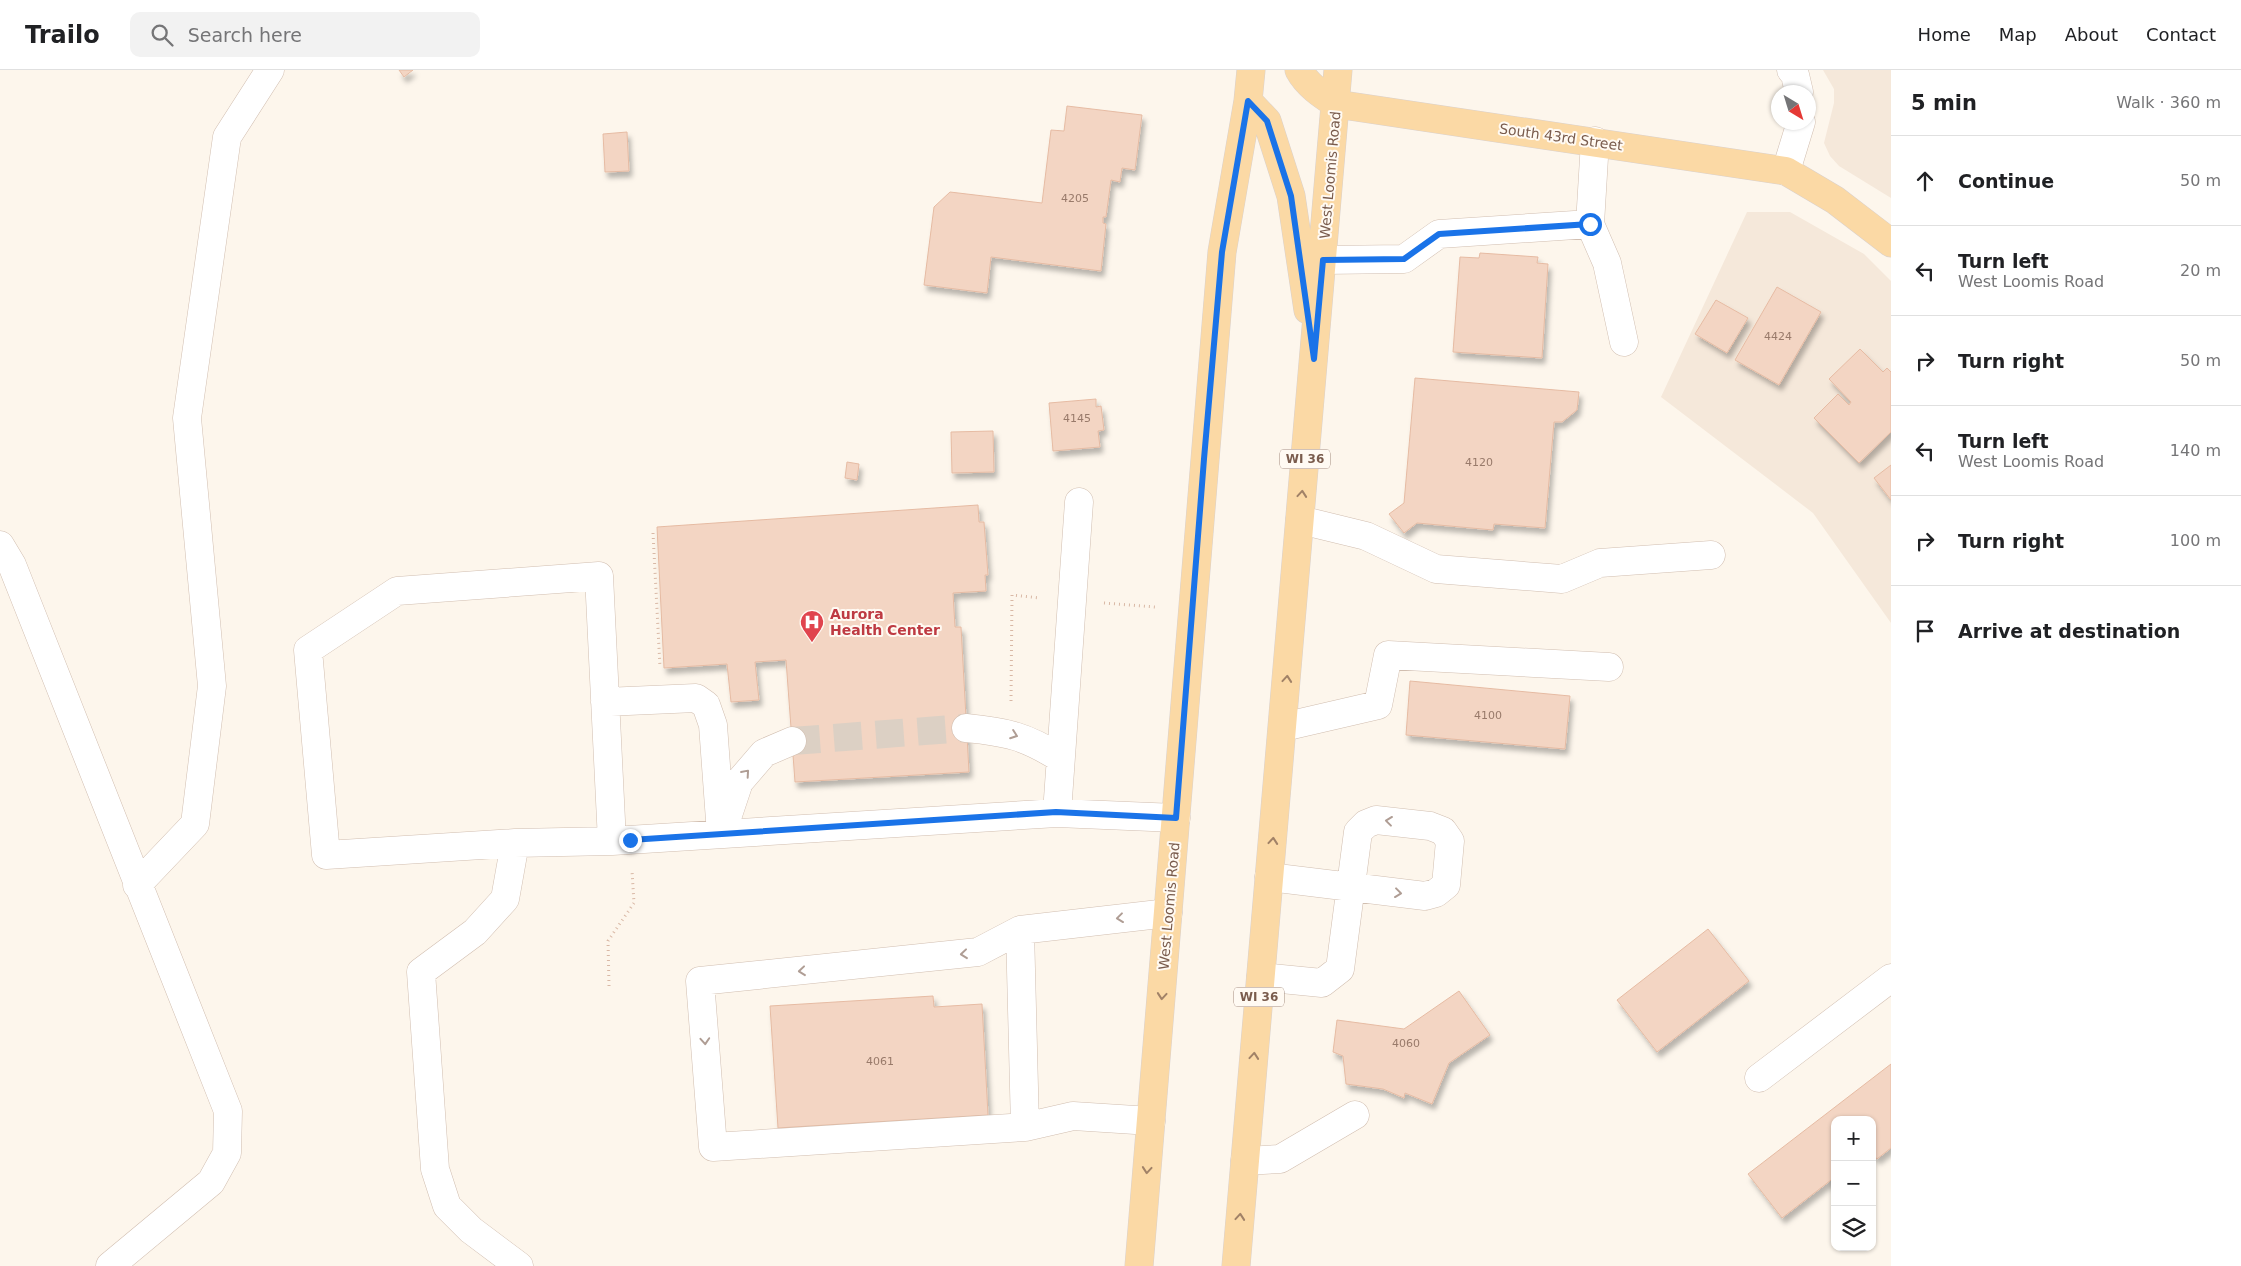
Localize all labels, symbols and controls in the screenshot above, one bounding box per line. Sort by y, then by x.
search box [130,12,480,57]
text: Trailo [25,21,100,49]
icon: search [148,21,176,49]
text: Search here [188,24,302,46]
text: Home [1918,24,1971,45]
text: Map [1999,24,2037,45]
text: About [2065,24,2118,45]
text: Contact [2146,24,2216,45]
north arrow [1771,85,1816,130]
text: 5 min [1911,91,1977,115]
text: Walk · 360 m [2116,93,2221,112]
street label: West Loomis Road [1316,111,1344,239]
street label: South 43rd Street [1498,120,1624,154]
icon: ahead [1911,167,1939,195]
text: Continue [1958,170,2054,192]
text: 50 m [2180,171,2221,190]
house number: 4205 [1061,192,1089,205]
route start [1579,213,1602,236]
text: Turn left [1958,250,2049,272]
icon: left [1911,257,1939,285]
text: 20 m [2180,261,2221,280]
text: West Loomis Road [1958,272,2104,291]
house number: 4424 [1764,330,1792,343]
icon: right [1911,347,1939,375]
text: Turn right [1958,350,2064,372]
text: 50 m [2180,351,2221,370]
house number: 4145 [1063,412,1091,425]
text: Turn left [1958,430,2049,452]
icon: left [1911,437,1939,465]
text: 140 m [2170,441,2221,460]
road number: WI 36 [1280,449,1330,468]
text: West Loomis Road [1958,452,2104,471]
house number: 4120 [1465,456,1493,469]
one-way arrow [1297,489,1308,497]
icon: right [1911,527,1939,555]
text: Turn right [1958,530,2064,552]
text: 100 m [2170,531,2221,550]
place label: Aurora Health Center [830,606,940,638]
hospital icon: Aurora Health Center [799,609,825,643]
icon: arrive [1911,617,1939,645]
text: Arrive at destination [1958,620,2180,642]
one-way arrow [1281,674,1292,682]
house number: 4100 [1474,709,1502,722]
one-way arrow [1009,729,1018,739]
one-way arrow [740,770,749,779]
one-way arrow [1384,816,1392,827]
route end [619,829,642,852]
one-way arrow [1267,837,1278,845]
street label: West Loomis Road [1155,842,1183,970]
one-way arrow [1394,887,1402,898]
one-way arrow [1116,912,1124,923]
one-way arrow [959,948,967,959]
one-way arrow [798,965,806,976]
road number: WI 36 [1234,988,1284,1006]
one-way arrow [1156,992,1167,1000]
one-way arrow [699,1037,710,1045]
house number: 4060 [1392,1037,1420,1050]
one-way arrow [1248,1051,1259,1059]
house number: 4061 [866,1055,894,1068]
map controls [1831,1116,1876,1251]
button: + [1831,1116,1876,1161]
button: − [1831,1161,1876,1206]
one-way arrow [1142,1166,1153,1174]
button: layers [1831,1206,1876,1251]
one-way arrow [1234,1213,1245,1221]

